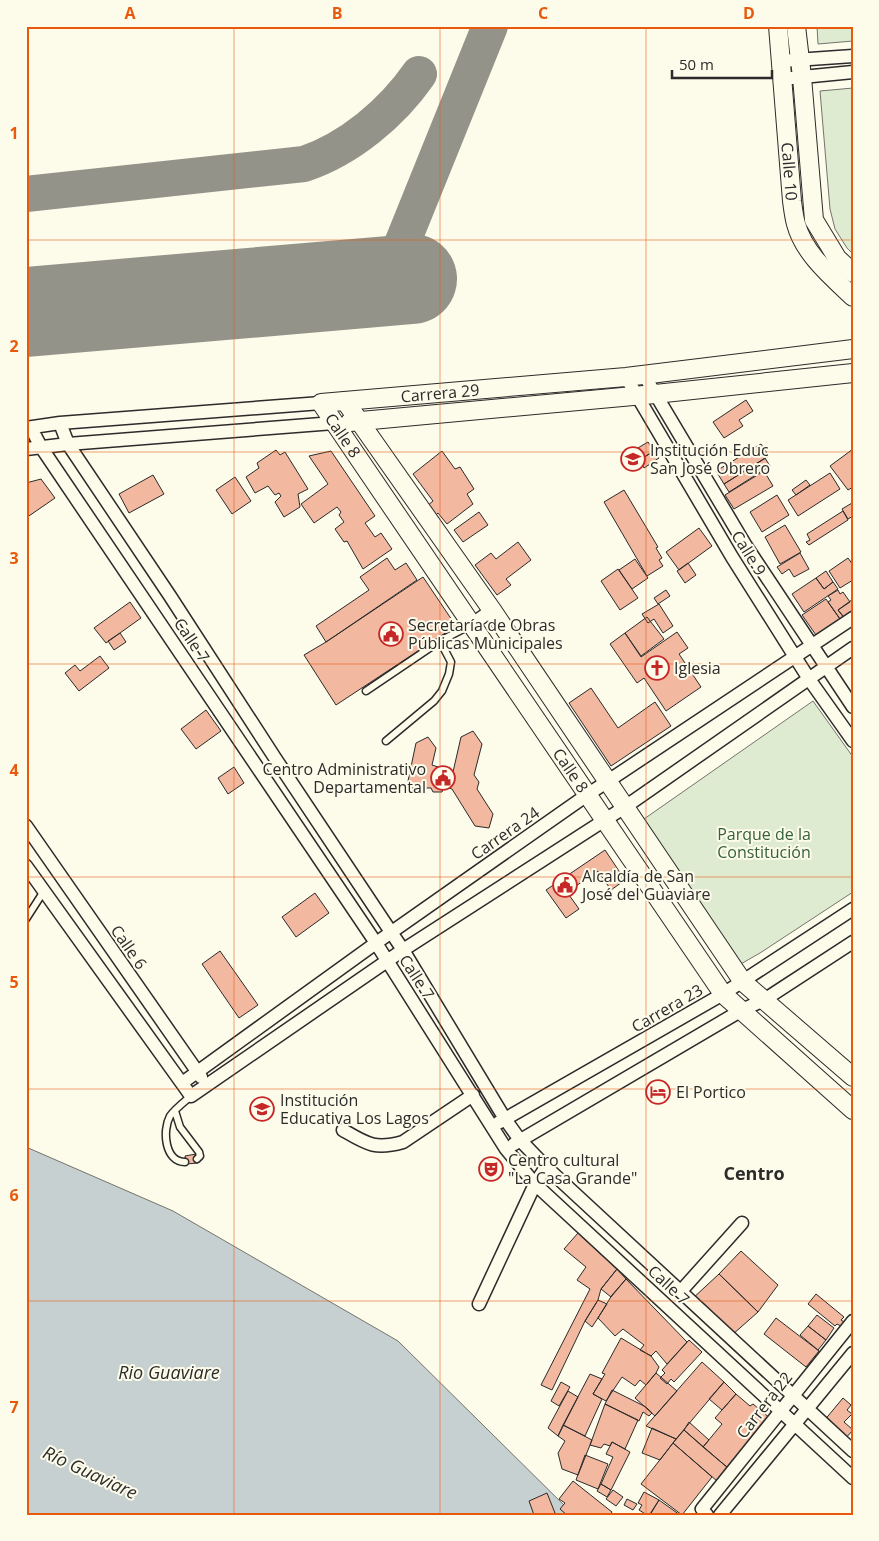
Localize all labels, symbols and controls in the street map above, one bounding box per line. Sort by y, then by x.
text: A [124,2,136,24]
text: B [332,2,342,24]
text: C [538,2,548,24]
text: D [743,2,755,24]
scale bar [672,48,772,80]
text: 50 m [679,54,714,74]
text: 1 [9,122,19,144]
street label: Calle 10 [776,141,803,202]
text: 2 [9,335,19,357]
street label: Carrera 29 [400,379,480,407]
street label: Calle 8 [320,409,366,462]
place label: Institución Educ San José Obrero [650,439,770,479]
school or university icon: Institución Educ San José Obrero [620,446,646,472]
street label: Calle 9 [727,526,771,580]
text: 3 [9,547,19,569]
street label: Calle 7 [169,613,215,667]
place label: Secretaría de Obras Públicas Municipales [408,614,563,654]
public building icon: Secretaría de Obras Públicas Municipales [378,621,404,647]
church icon: Iglesia [644,655,670,681]
place label: Iglesia [674,657,721,679]
street label: Calle 8 [548,744,594,797]
place label: Centro Administrativo Departamental [262,758,426,798]
text: 4 [9,759,19,781]
public building icon: Centro Administrativo Departamental [430,765,456,791]
street label: Carrera 24 [466,801,544,865]
park label: Parque de la Constitución [717,823,811,863]
place label: Alcaldía de San José del Guaviare [580,865,710,905]
public building icon: Alcaldía de San José del Guaviare [552,872,578,898]
street label: Calle 6 [106,920,152,974]
street label: Calle 7 [394,950,440,1004]
text: 5 [9,971,19,993]
street label: Carrera 23 [627,979,707,1037]
hotel icon: El Portico [645,1079,671,1105]
place label: El Portico [676,1081,746,1103]
place label: Institución Educativa Los Lagos [280,1089,429,1129]
school or university icon: Institución Educativa Los Lagos [249,1096,275,1122]
place label: Centro cultural "La Casa Grande" [508,1149,637,1189]
theatre icon: Centro cultural "La Casa Grande" [478,1156,504,1182]
district label: Centro [723,1161,785,1185]
text: 6 [9,1184,19,1206]
street label: Calle 7 [643,1260,695,1310]
water label: Rio Guaviare [118,1360,220,1384]
street label: Carrera 22 [731,1367,797,1443]
text: 7 [9,1396,19,1418]
water label: Río Guaviare [39,1440,142,1504]

